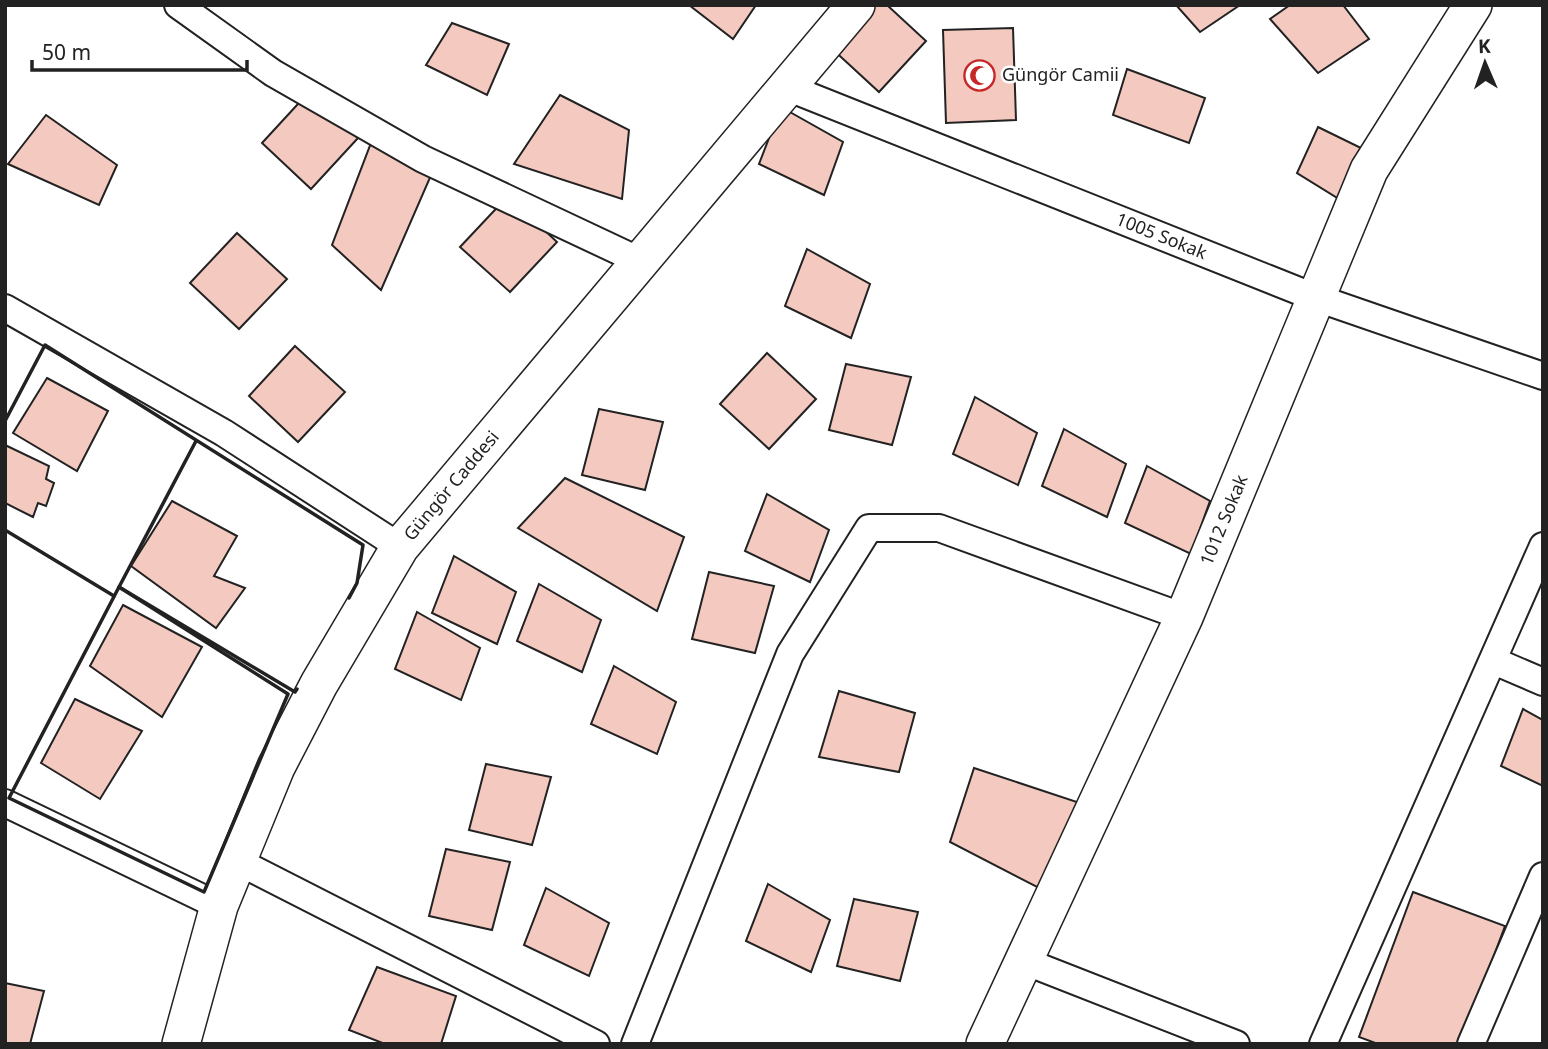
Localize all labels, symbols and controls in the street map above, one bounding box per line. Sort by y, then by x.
scale bar [32,28,247,72]
north arrow [1450,28,1520,98]
text: K [1478,33,1492,59]
text: 50 m [42,38,91,66]
mosque icon: Güngör Camii [962,58,996,92]
place label: Güngör Camii [1002,62,1119,86]
street label: 1005 Sokak [1113,206,1211,264]
street label: Güngör Caddesi [398,425,504,545]
street label: 1012 Sokak [1194,470,1253,569]

